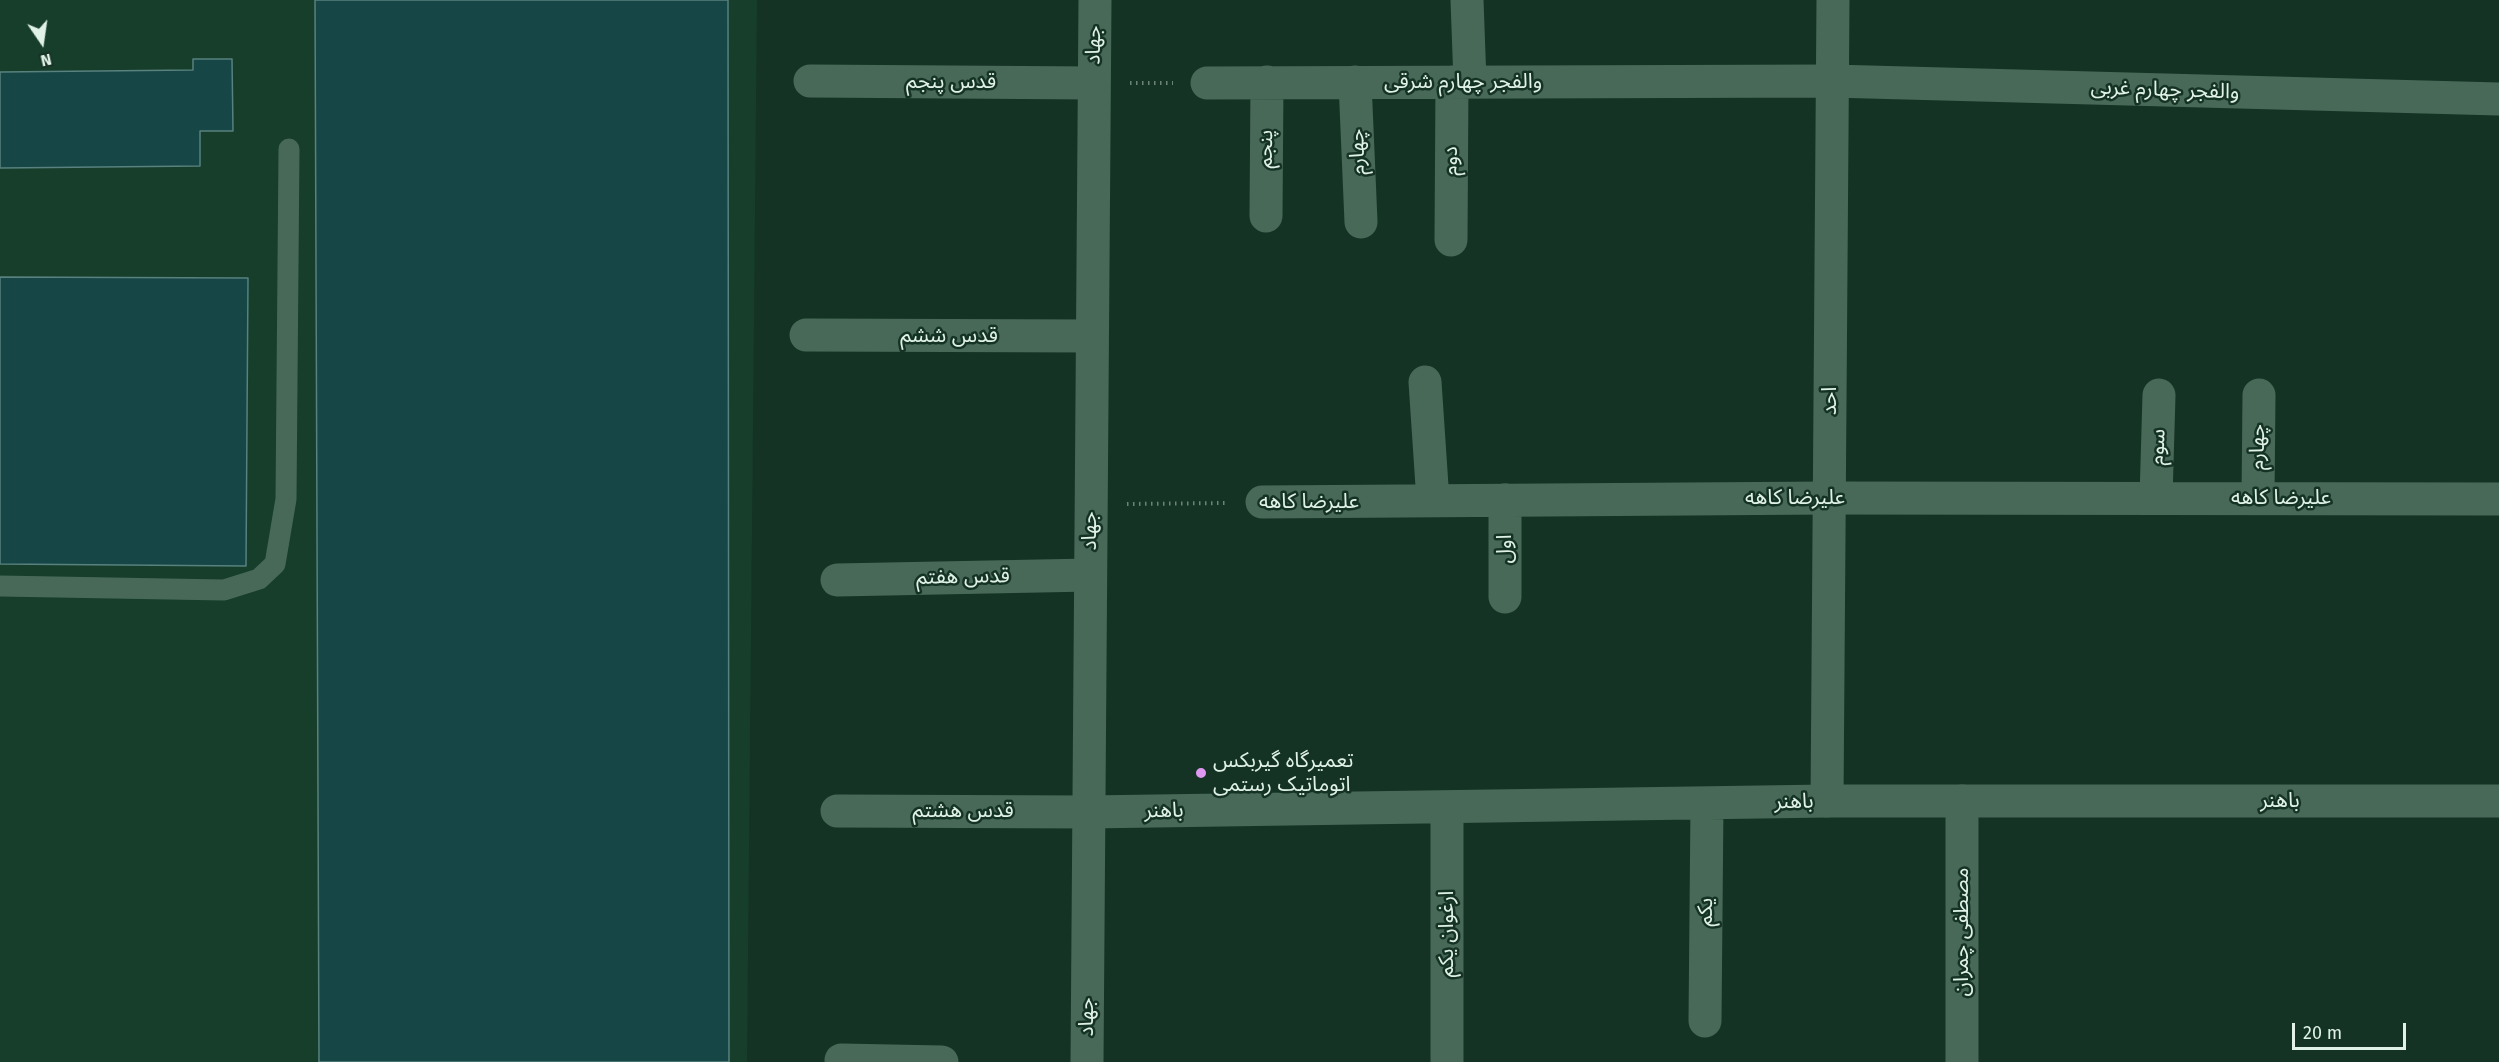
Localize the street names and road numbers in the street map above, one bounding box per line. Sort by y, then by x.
street label: جهاد [1081,25,1107,65]
street label: قدس پنجم [906,69,996,95]
street label: والفجر چهارم شرقی [1384,69,1542,95]
street label: والفجر چهارم غربی [2090,75,2240,105]
street label: چهارم [1345,128,1371,176]
street label: پنجم [1253,129,1279,169]
street label: دوم [1438,146,1464,176]
street label: قدس ششم [900,323,998,349]
street label: احد [1817,387,1843,415]
street label: چهارم [2245,424,2271,470]
street label: سوم [2145,428,2171,466]
street label: علیرضا کاهه [1745,485,1845,511]
street label: علیرضا کاهه [2231,485,2331,511]
street label: علیرضا کاهه [1259,489,1359,515]
street label: جهاد [1077,511,1103,551]
street label: اول [1492,535,1518,563]
street label: قدس هفتم [916,564,1010,590]
street label: باهنر [2260,788,2300,814]
street label: باهنر [1774,789,1814,815]
street label: قدس هشتم [912,798,1014,824]
street label: باهنر [1144,798,1184,824]
street label: مصطفی چمران [1949,868,1975,996]
street label: ارغوان یکم [1434,891,1460,977]
street label: یکم [1693,897,1719,927]
street label: جهاد [1074,997,1100,1037]

